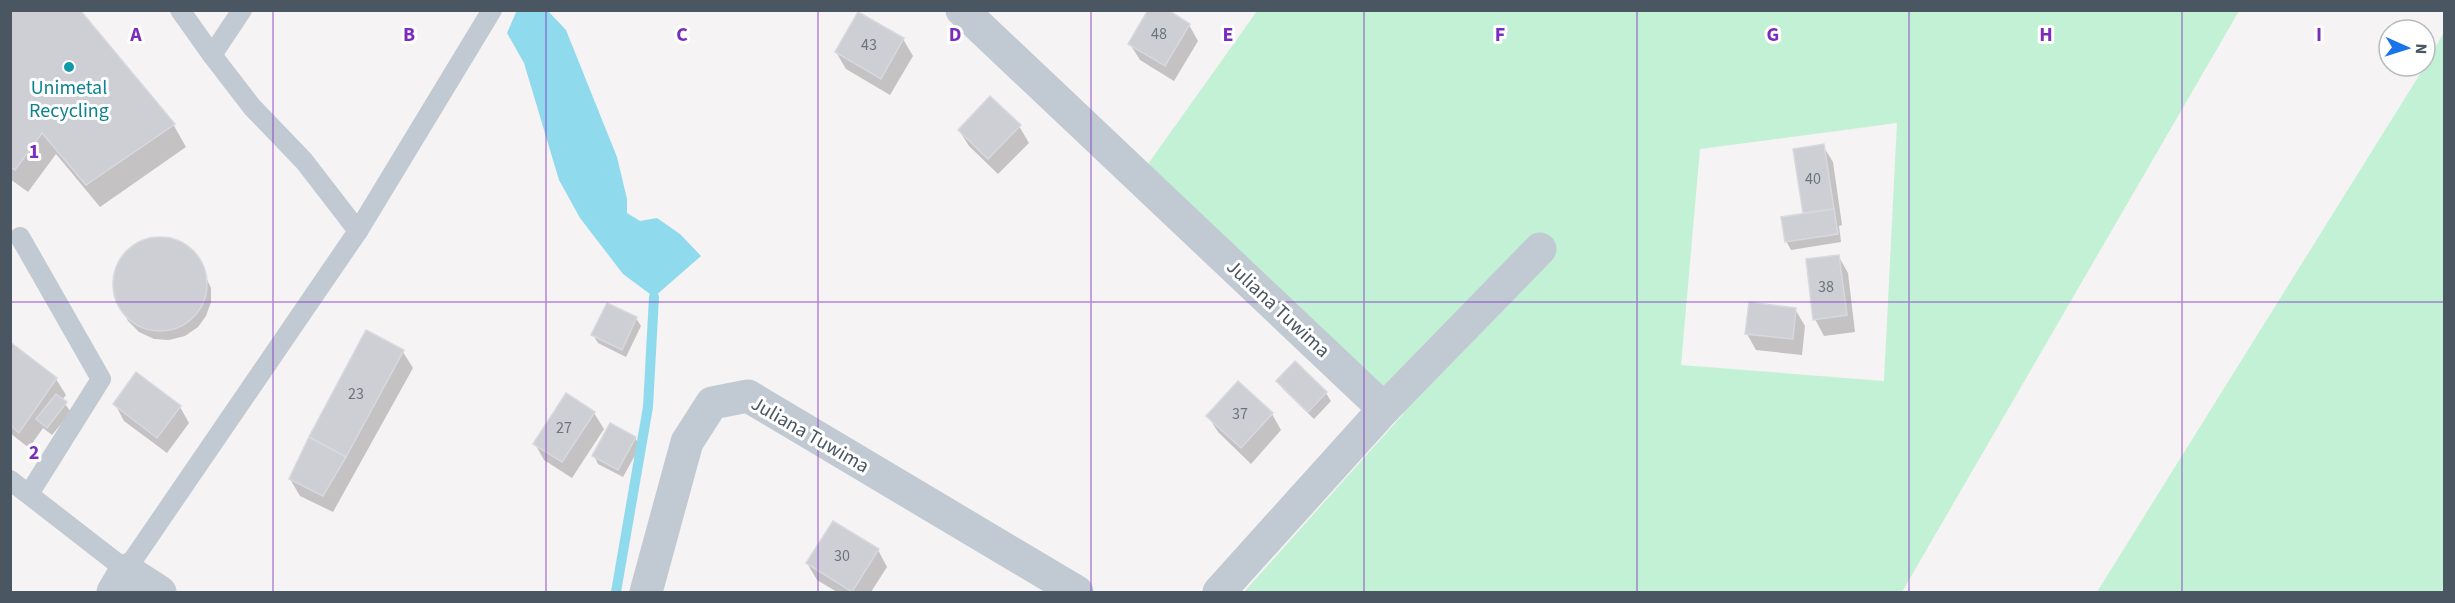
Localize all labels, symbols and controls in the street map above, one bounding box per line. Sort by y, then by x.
north arrow [2377,18,2437,78]
text: A [129,21,142,49]
text: B [403,21,415,49]
text: C [676,21,688,49]
text: D [949,21,961,49]
text: E [1223,21,1233,49]
text: F [1495,21,1505,49]
text: G [1767,21,1779,49]
text: H [2039,21,2053,49]
text: I [2316,21,2322,49]
house number: 48 [1151,23,1167,45]
house number: 43 [861,34,877,56]
text: N [2410,43,2432,55]
marker: Unimetal Recycling [62,60,76,74]
place label: Unimetal Recycling [29,74,109,125]
text: 1 [29,138,39,166]
house number: 40 [1805,168,1821,190]
street label: Juliana Tuwima [1220,254,1336,364]
house number: 38 [1818,276,1834,298]
house number: 23 [348,383,364,405]
street label: Juliana Tuwima [746,390,874,480]
house number: 37 [1232,403,1248,425]
house number: 27 [556,417,572,439]
text: 2 [29,439,39,467]
house number: 30 [834,545,850,567]

